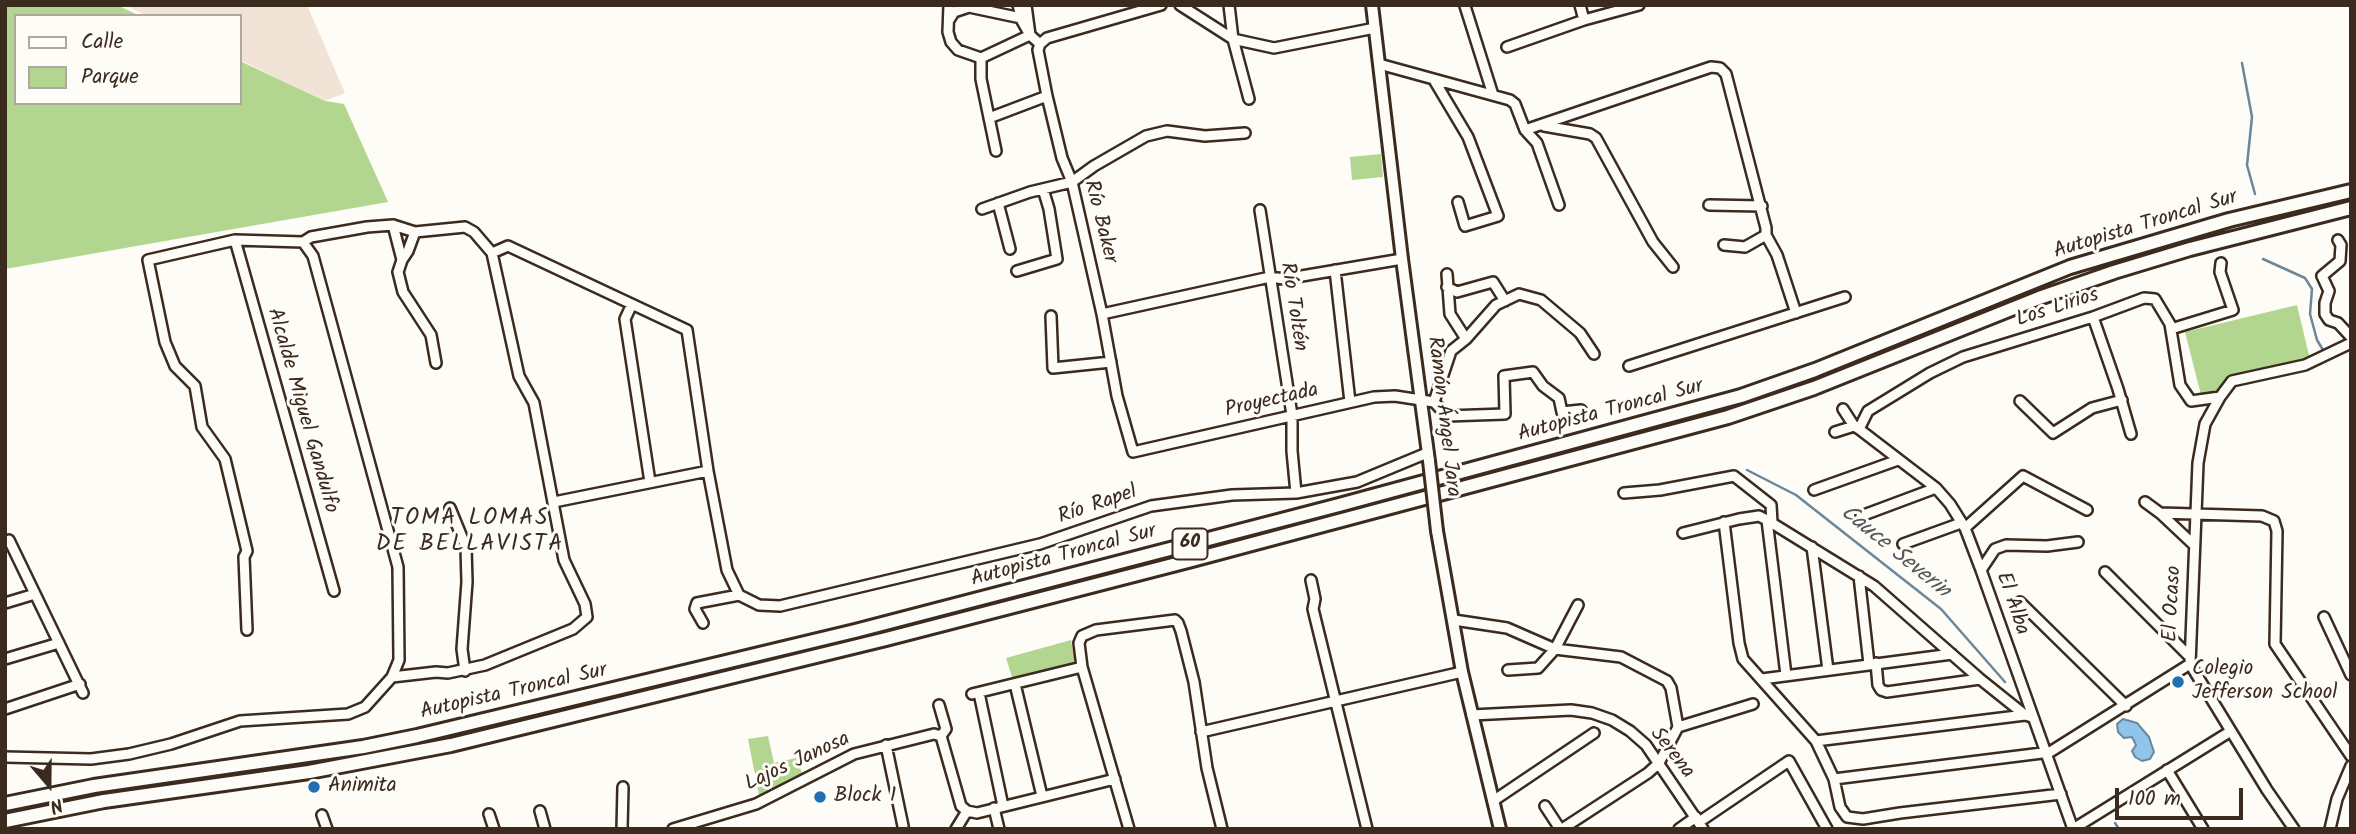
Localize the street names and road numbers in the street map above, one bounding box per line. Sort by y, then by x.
street label: Río Baker [1077,178,1121,266]
street label: Autopista Troncal Sur [2051,186,2241,266]
street label: Río Toltén [1273,261,1311,353]
street label: Los Lirios [2014,284,2102,334]
street label: Alcalde Miguel Gandulfo [260,306,342,516]
street label: Ramón Ángel Jara [1420,335,1464,499]
street label: Autopista Troncal Sur [1516,375,1706,449]
street label: Proyectada [1223,379,1321,425]
street label: Río Rapel [1055,481,1141,531]
street label: Autopista Troncal Sur [969,520,1159,594]
road number: 60 [1172,528,1208,559]
street label: El Ocaso [2159,565,2189,643]
street label: El Alba [1989,569,2033,639]
street label: Autopista Troncal Sur [418,659,610,727]
street label: Serena [1643,723,1699,785]
street label: Lajos Janosa [742,728,854,798]

